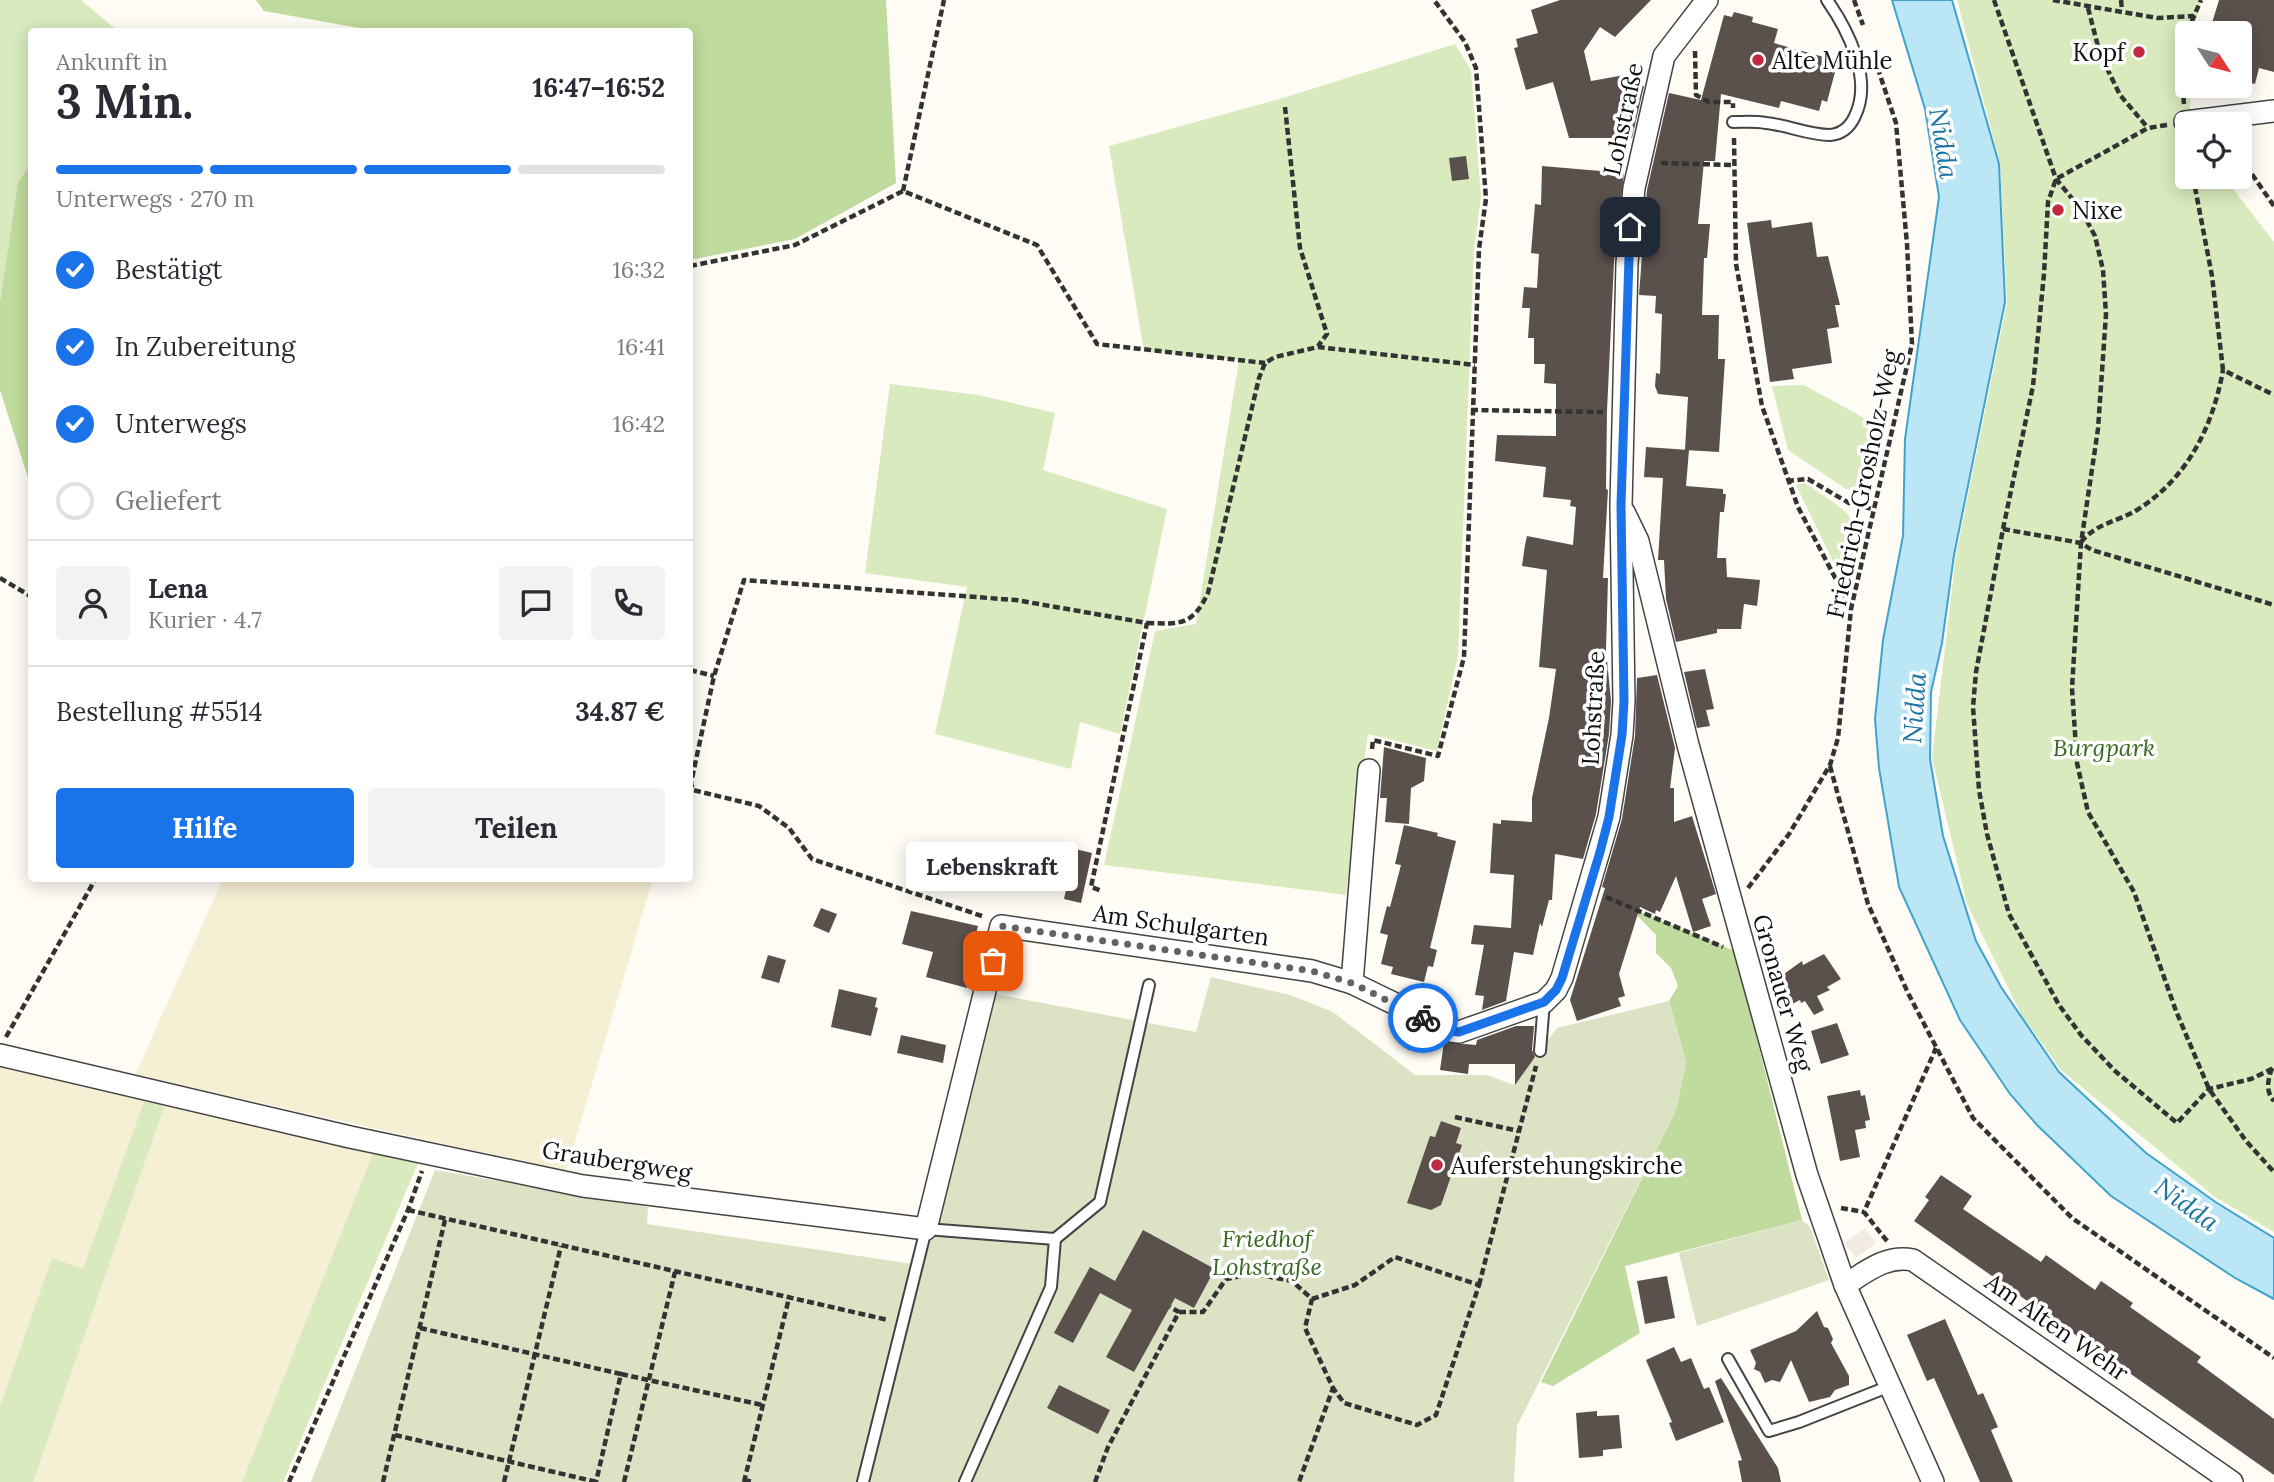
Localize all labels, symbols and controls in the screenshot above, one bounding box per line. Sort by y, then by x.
north arrow [2175,21,2252,98]
map controls [2175,21,2252,189]
place label: Kopf [2073,37,2127,68]
marker: Kopf [2131,44,2147,60]
place label: Alte Mühle [1771,45,1892,76]
text: Ankunft in [56,47,168,76]
marker: Alte Mühle [1750,52,1766,68]
street label: Lohstraße [1596,60,1650,178]
text: 16:47–16:52 [533,71,665,104]
text: 3 Min. [56,72,193,131]
water label: Nidda [1922,105,1966,182]
button: locate [2175,112,2252,189]
text: Unterwegs · 270 m [56,184,254,213]
place label: Nixe [2072,195,2123,226]
pin [1600,197,1660,257]
marker: Nixe [2050,202,2066,218]
icon: home [1611,208,1649,246]
icon: check [56,251,94,289]
text: Bestätigt [115,253,222,286]
text: 16:32 [612,255,665,284]
icon: check [56,328,94,366]
text: In Zubereitung [115,330,295,363]
text: 16:41 [617,332,665,361]
street label: Friedrich-Grosholz-Weg [1819,346,1907,621]
icon: check [56,405,94,443]
text: Unterwegs [115,407,247,440]
text: 16:42 [613,409,665,438]
text: Geliefert [115,484,222,517]
button: person [56,566,130,640]
button: chat [499,566,573,640]
button: phone [591,566,665,640]
text: Lena [148,572,208,605]
text: Kurier · 4.7 [148,605,262,634]
street label: Lohstraße [1575,650,1611,766]
water label: Nidda [1895,671,1933,745]
text: Bestellung #5514 [56,695,263,728]
text: 34.87 € [575,695,665,728]
park label: Burgpark [2053,732,2155,763]
button: Hilfe [56,788,354,868]
button: Teilen [368,788,665,868]
callout: Lebenskraft [907,842,1079,891]
text: Lebenskraft [926,852,1058,881]
street label: Am Schulgarten [1090,897,1271,953]
street label: Gronauer Weg [1746,911,1821,1076]
pin [963,931,1023,991]
icon: bag [974,942,1012,980]
courier [1388,983,1458,1053]
icon: bike [1404,999,1442,1037]
street label: Graubergweg [540,1134,695,1188]
place label: Auferstehungskirche [1450,1150,1683,1181]
marker: Auferstehungskirche [1429,1157,1445,1173]
water label: Nidda [2148,1170,2226,1239]
park label: Friedhof Lohstraße [1212,1223,1322,1282]
street label: Am Alten Wehr [1978,1265,2135,1388]

